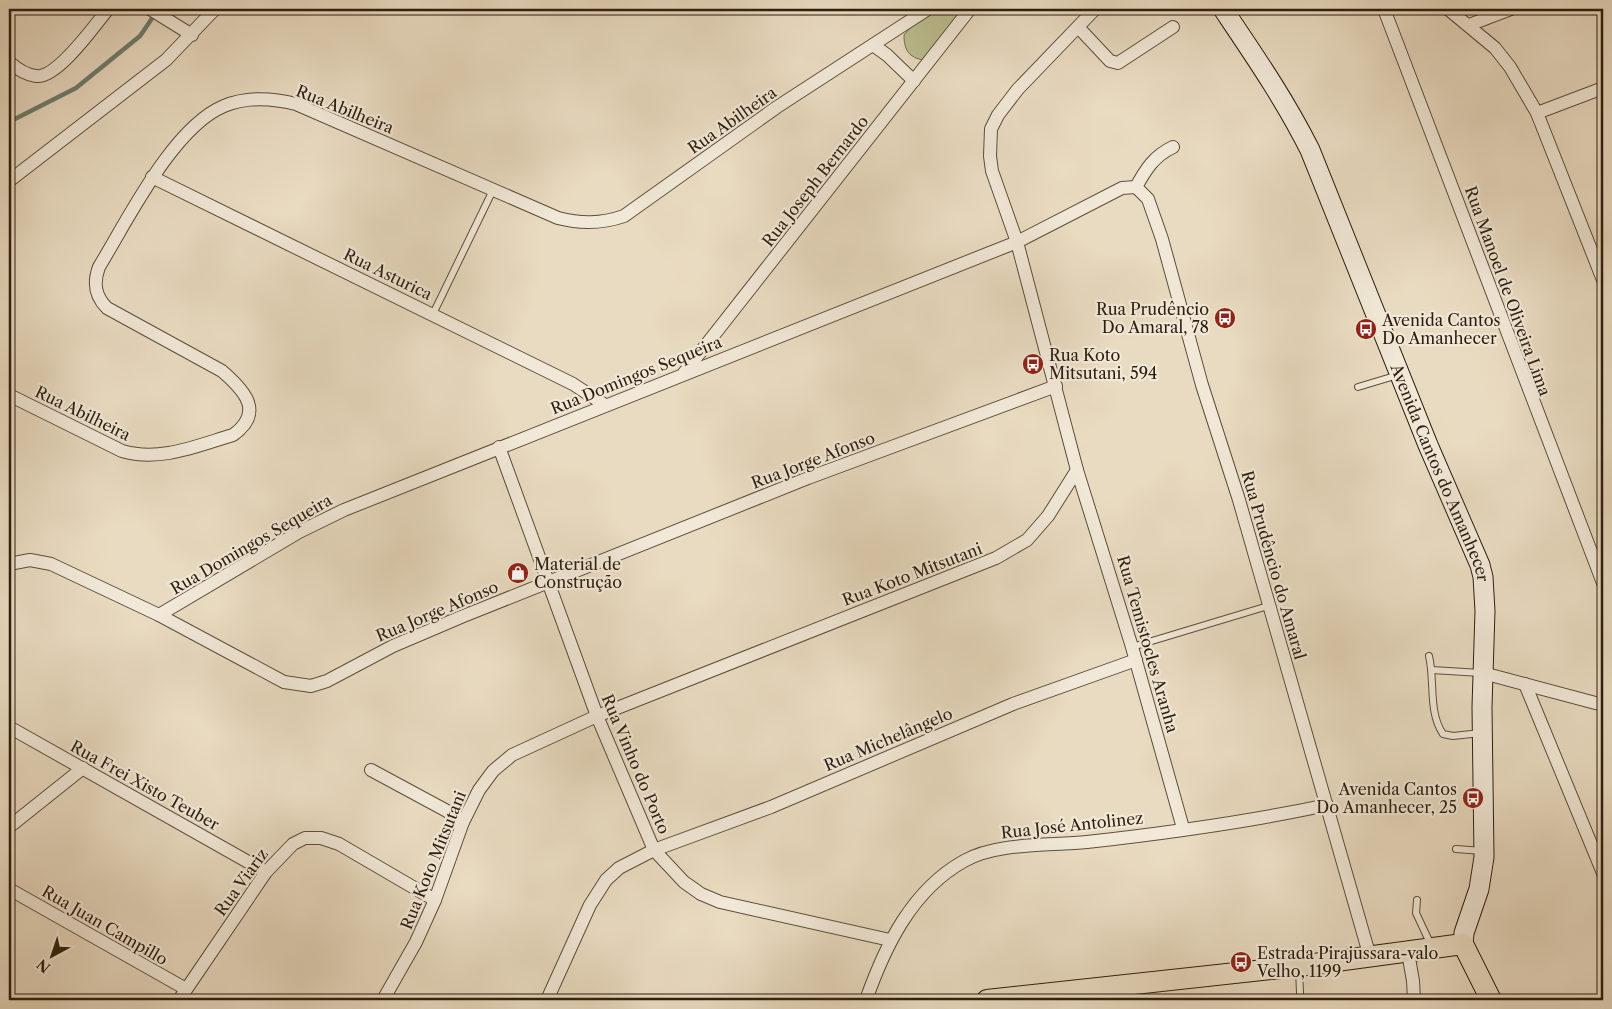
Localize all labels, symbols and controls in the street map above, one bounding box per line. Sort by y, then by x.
street label: Rua Abilheira [293,80,397,138]
street label: Rua Abilheira [684,82,781,158]
street label: Rua Joseph Bernardo [758,111,872,251]
street label: Rua Manoel de Oliveira Lima [1461,183,1556,399]
street label: Rua Asturica [340,244,436,304]
place label: Rua Prudêncio Do Amaral, 78 [1096,299,1209,337]
bus stop icon: Rua Prudêncio Do Amaral, 78 [1213,306,1237,330]
place label: Avenida Cantos Do Amanhecer [1381,310,1500,348]
bus stop icon: Avenida Cantos Do Amanhecer [1354,317,1378,341]
street label: Rua Domingos Sequeira [547,331,725,419]
place label: Rua Koto Mitsutani, 594 [1049,345,1157,383]
bus stop icon: Rua Koto Mitsutani, 594 [1021,352,1045,376]
street label: Avenida Cantos do Amanhecer [1386,360,1493,582]
street label: Rua Abilheira [32,381,134,445]
street label: Rua Jorge Afonso [748,427,878,493]
street label: Rua Prudêncio do Amaral [1237,468,1311,662]
street label: Rua Domingos Sequeira [167,489,336,598]
street label: Rua Koto Mitsutani [839,538,985,610]
street label: Rua Temistocles Aranha [1113,553,1183,735]
place label: Material de Construção [534,554,622,592]
shop icon: Material de Construção [506,561,530,585]
street label: Rua Jorge Afonso [373,576,501,646]
street label: Rua Vinho do Porto [597,691,675,837]
street label: Rua Michelângelo [821,703,955,775]
street label: Rua Frei Xisto Teuber [67,736,223,834]
place label: Avenida Cantos Do Amanhecer, 25 [1316,779,1457,817]
bus stop icon: Avenida Cantos Do Amanhecer, 25 [1461,786,1485,810]
street label: Rua Koto Mitsutani [396,788,470,932]
street label: Rua José Antolinez [1000,808,1144,842]
street label: Rua Viariz [210,845,272,919]
street label: Rua Juan Campillo [39,881,172,969]
north arrow [28,932,78,982]
place label: Estrada Pirajussara-valo Velho, 1199 [1256,943,1439,981]
bus stop icon: Estrada Pirajussara-valo Velho, 1199 [1229,950,1253,974]
text: N [33,955,54,977]

